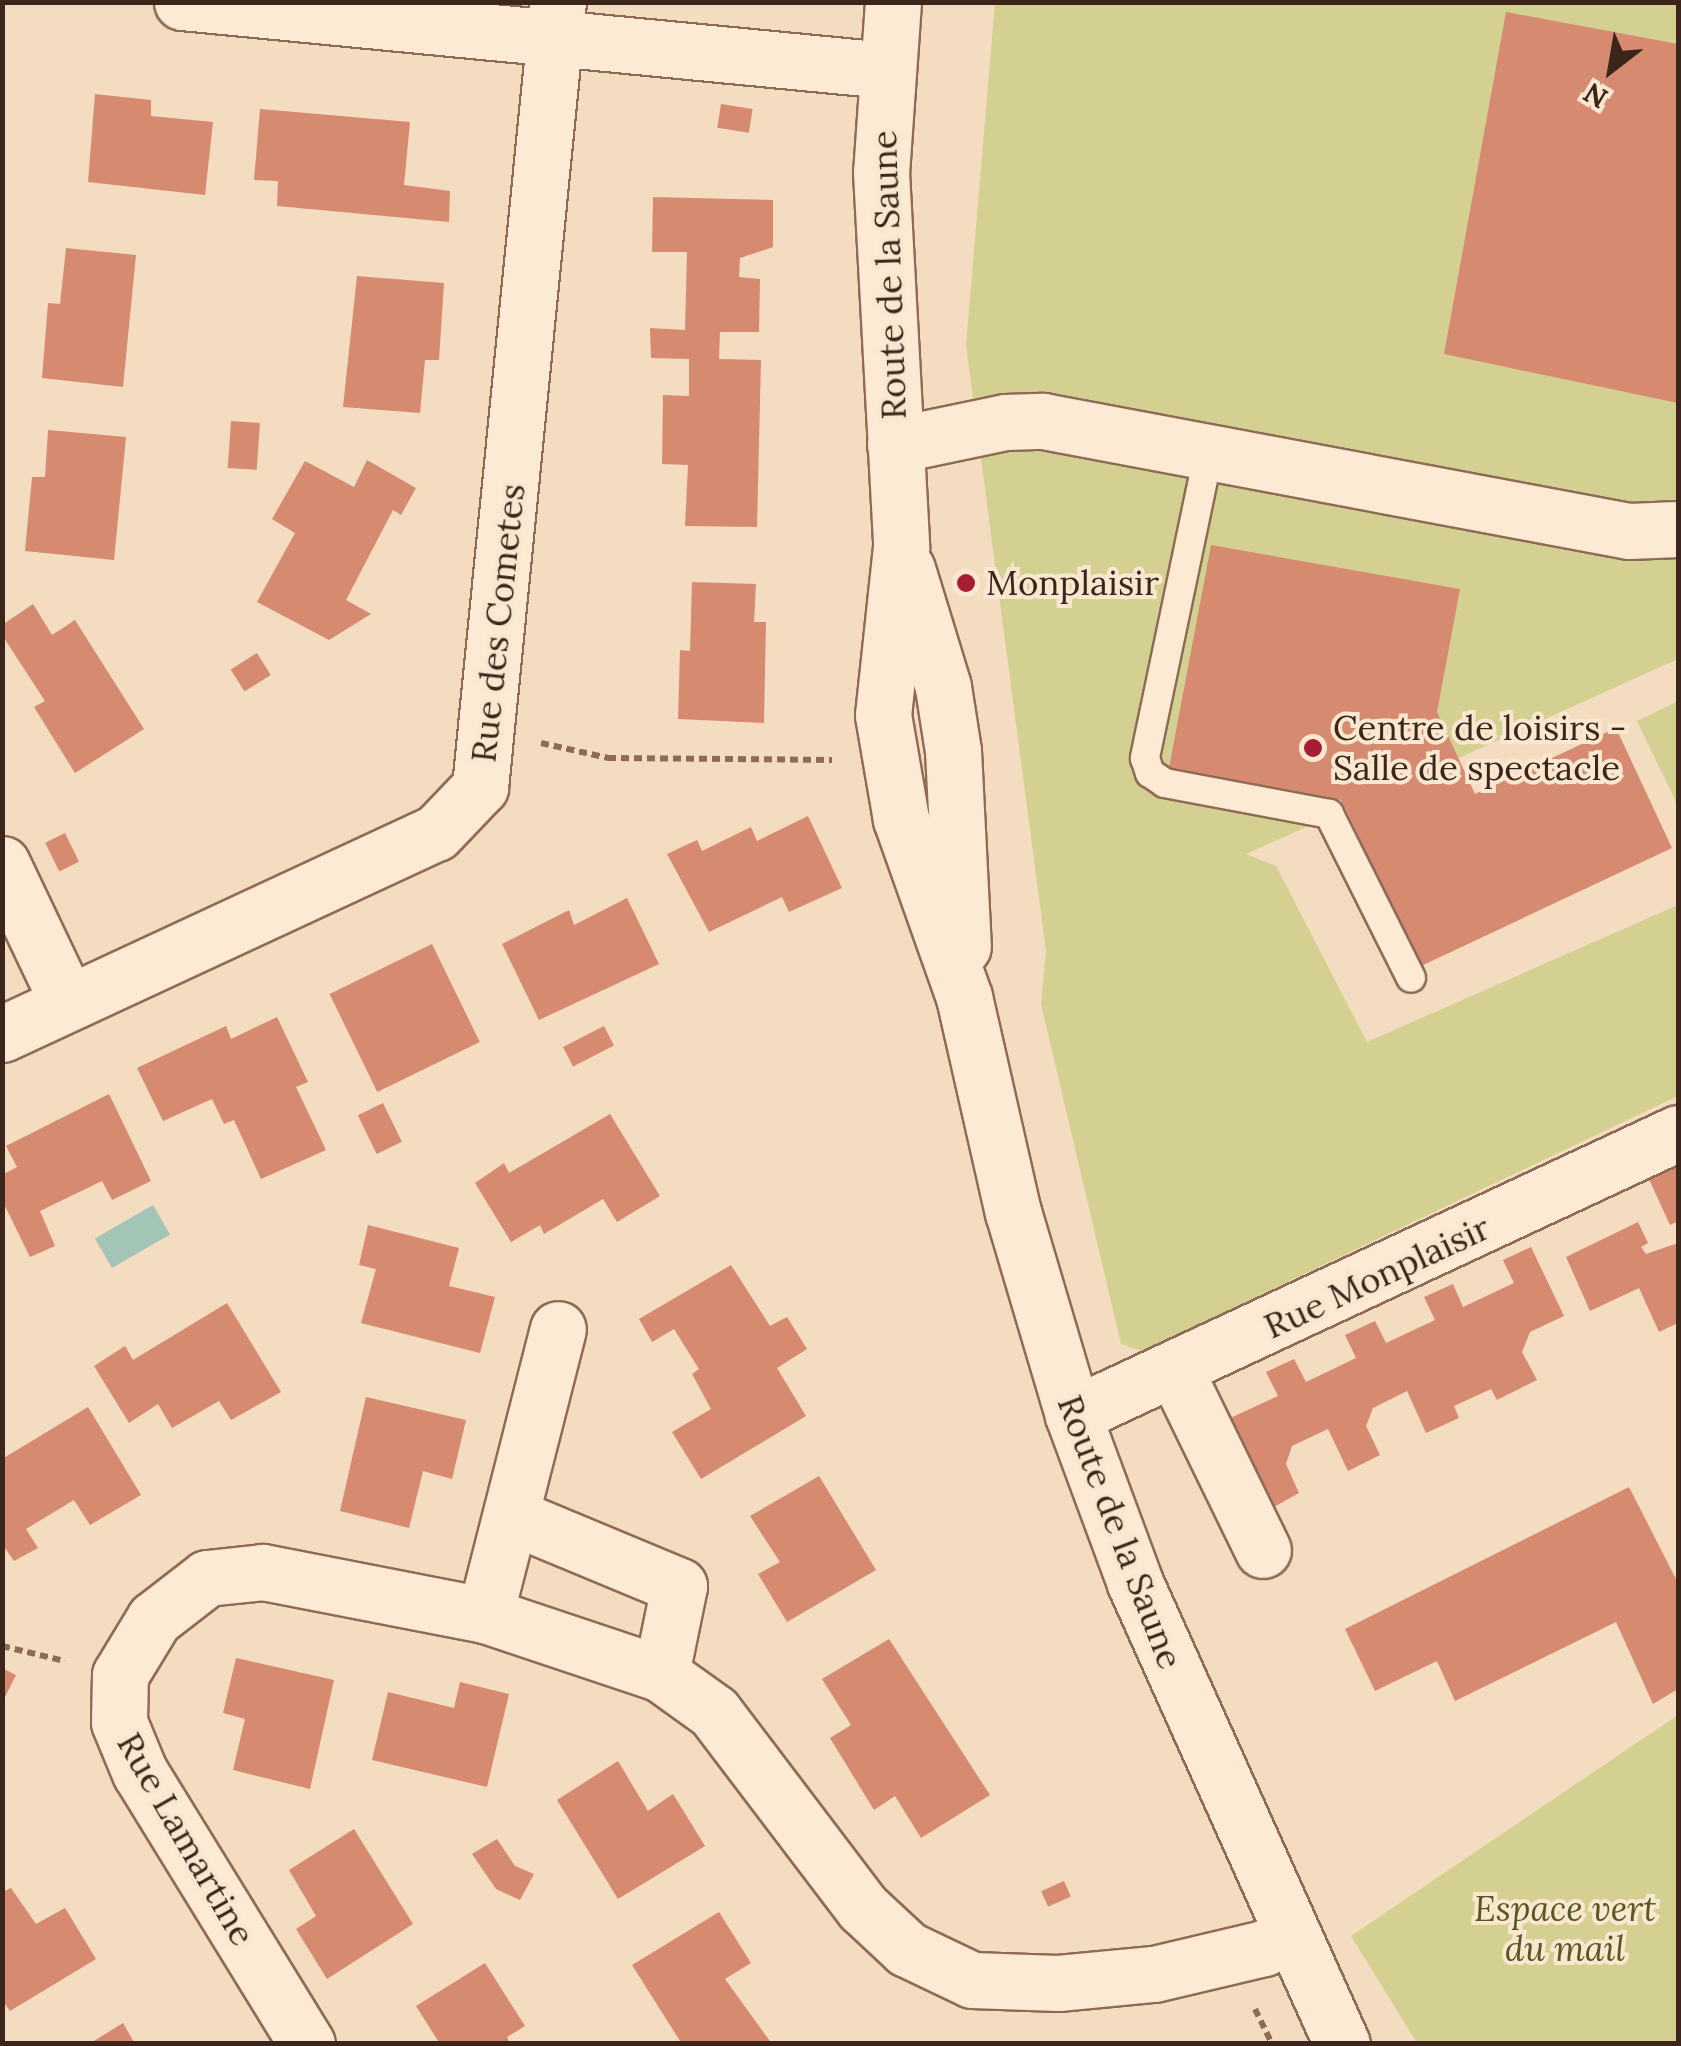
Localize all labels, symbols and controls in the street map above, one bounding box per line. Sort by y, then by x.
north arrow [1561,20,1661,120]
text: N [1577,75,1614,117]
street label: Route de la Saune [863,130,915,420]
street label: Rue des Cometes [462,482,534,764]
place label: Monplaisir [986,562,1159,604]
marker: Monplaisir [955,572,977,594]
place label: Centre de loisirs - Salle de spectacle [1333,707,1627,789]
marker: Centre de loisirs - Salle de spectacle [1302,737,1324,759]
street label: Rue Monplaisir [1257,1206,1497,1348]
street label: Route de la Saune [1049,1389,1191,1675]
street label: Rue Lamartine [108,1725,264,1953]
park label: Espace vert du mail [1474,1888,1656,1970]

